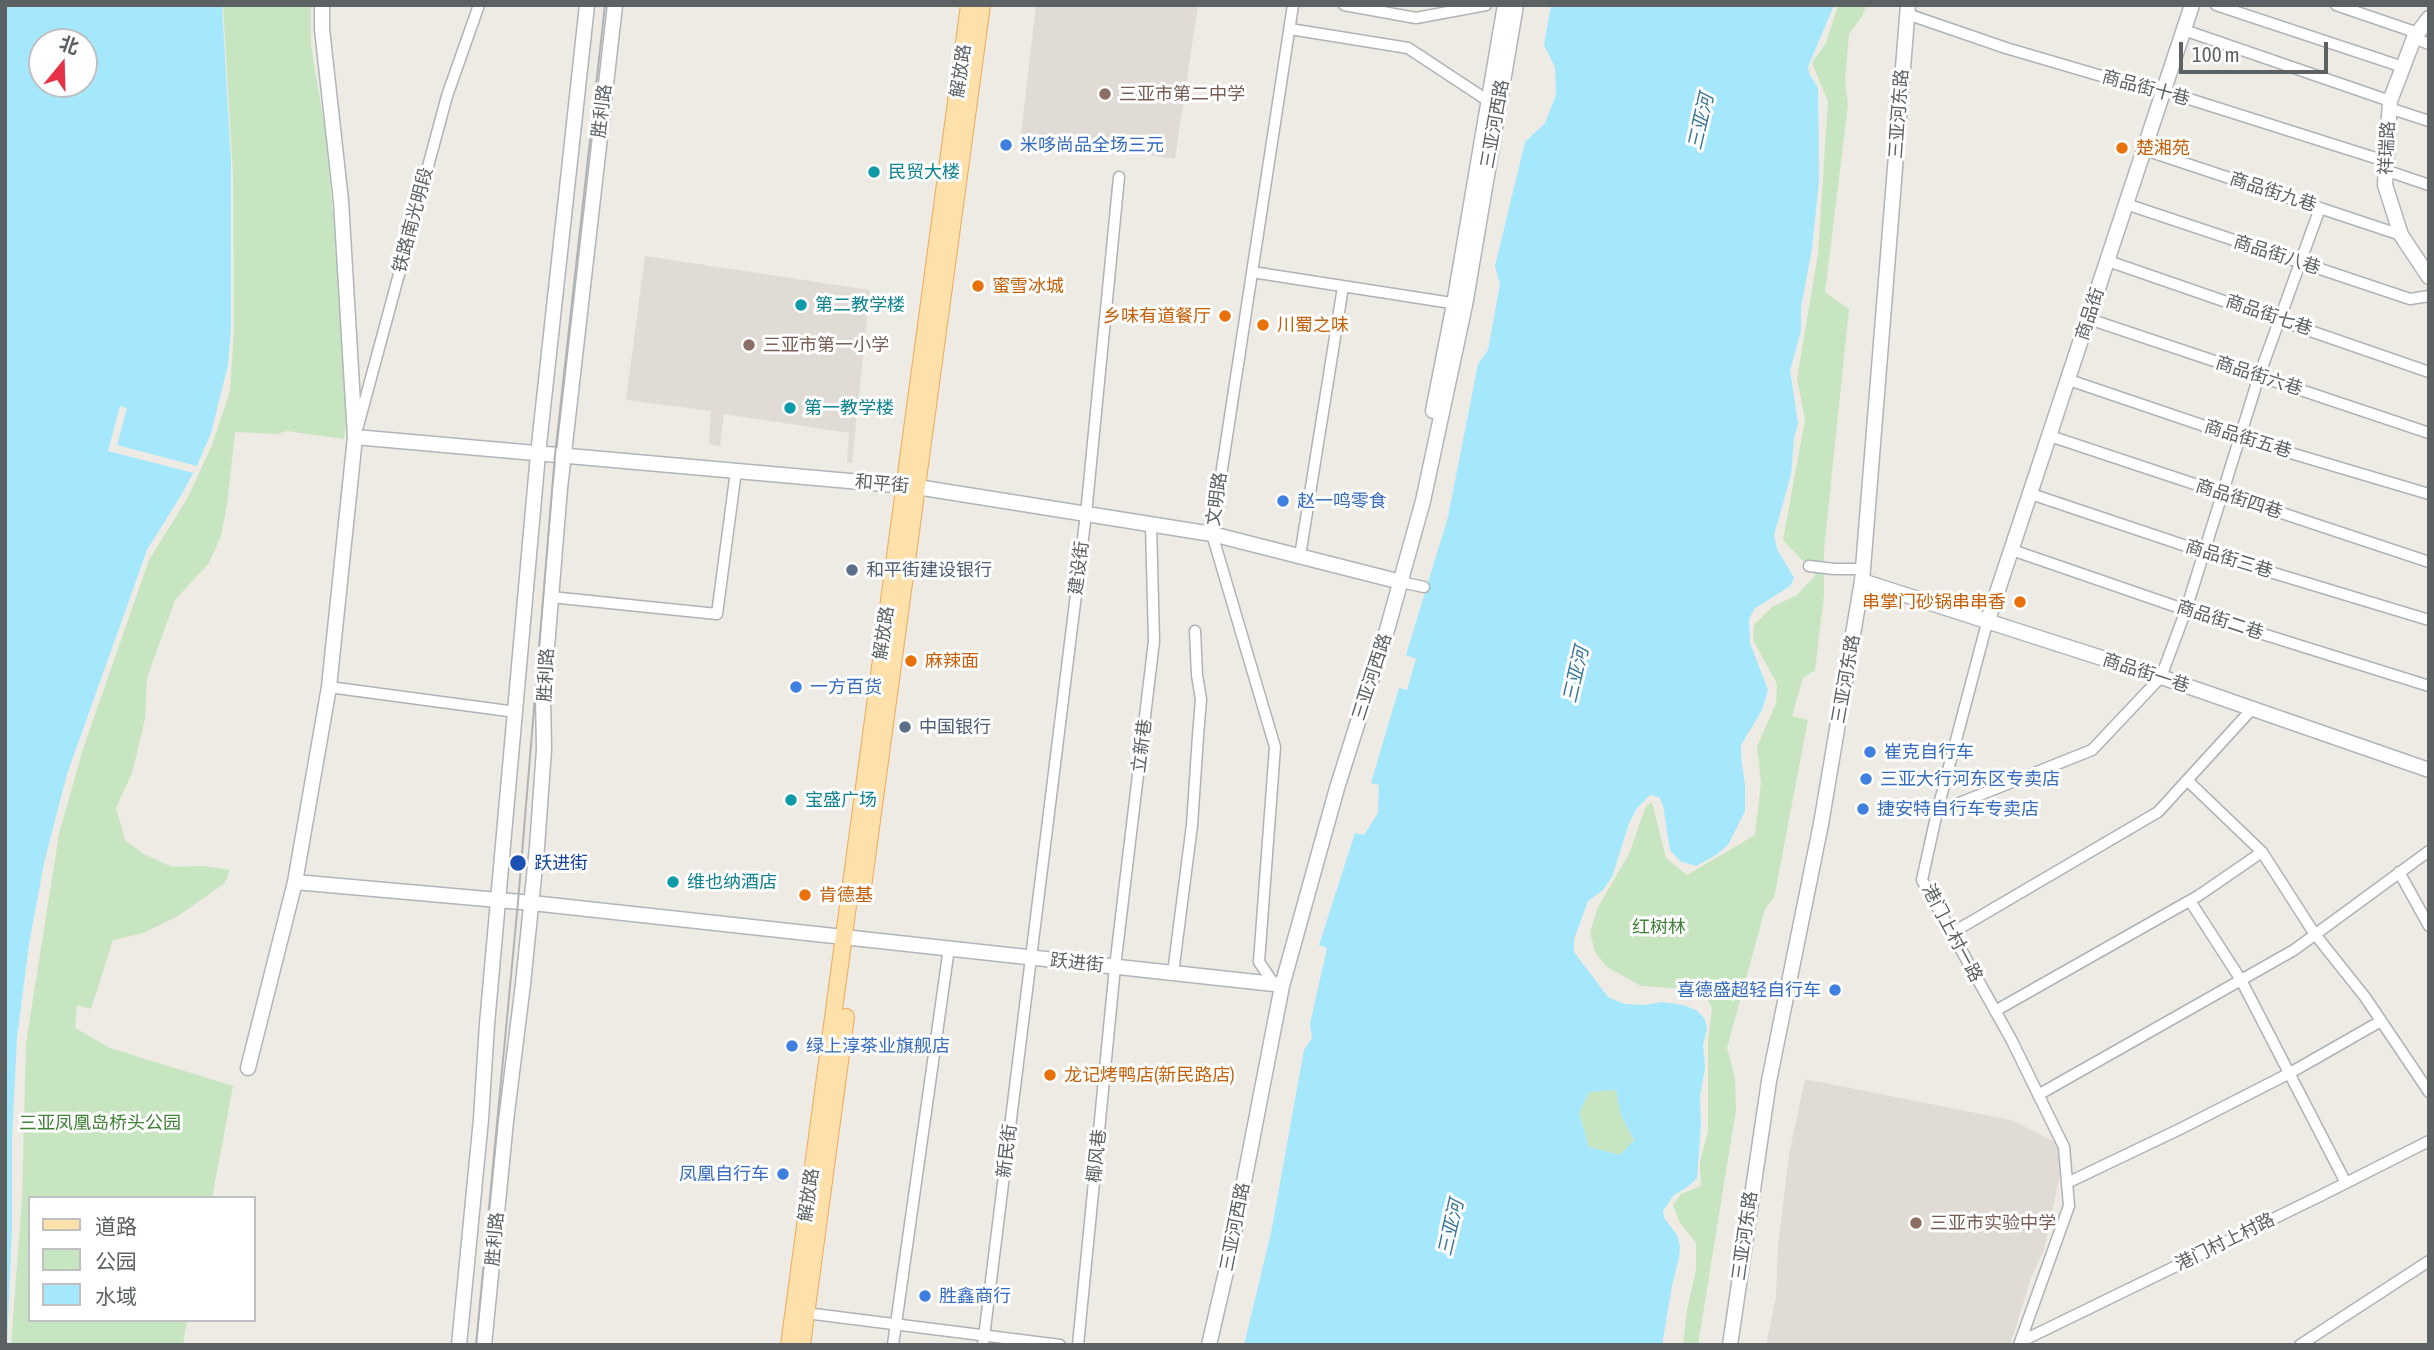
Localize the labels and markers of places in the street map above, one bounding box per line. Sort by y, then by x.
place label: 三亚市第二中学 [1119,83,1245,105]
marker: 三亚市第二中学 [1097,86,1113,102]
place label: 米哆尚品全场三元 [1020,134,1164,156]
marker: 米哆尚品全场三元 [998,137,1014,153]
place label: 楚湘苑 [2136,137,2190,159]
marker: 楚湘苑 [2114,140,2130,156]
place label: 民贸大楼 [888,161,960,183]
marker: 民贸大楼 [866,164,882,180]
place label: 蜜雪冰城 [992,275,1064,297]
marker: 蜜雪冰城 [970,278,986,294]
place label: 第二教学楼 [815,294,905,316]
marker: 第二教学楼 [793,297,809,313]
place label: 乡味有道餐厅 [1103,305,1211,327]
marker: 乡味有道餐厅 [1217,308,1233,324]
place label: 川蜀之味 [1277,314,1349,336]
marker: 川蜀之味 [1255,317,1271,333]
place label: 三亚市第一小学 [763,334,889,356]
marker: 三亚市第一小学 [741,337,757,353]
place label: 第一教学楼 [804,397,894,419]
marker: 第一教学楼 [782,400,798,416]
place label: 赵一鸣零食 [1297,490,1387,512]
marker: 赵一鸣零食 [1275,493,1291,509]
place label: 和平街建设银行 [866,559,992,581]
marker: 和平街建设银行 [844,562,860,578]
place label: 串掌门砂锅串串香 [1862,591,2006,613]
marker: 串掌门砂锅串串香 [2012,594,2028,610]
place label: 麻辣面 [925,650,979,672]
marker: 麻辣面 [903,653,919,669]
place label: 一方百货 [810,676,882,698]
marker: 一方百货 [788,679,804,695]
place label: 中国银行 [919,716,991,738]
marker: 中国银行 [897,719,913,735]
place label: 崔克自行车 [1884,741,1974,763]
marker: 崔克自行车 [1862,744,1878,760]
place label: 三亚大行河东区专卖店 [1880,768,2060,790]
marker: 三亚大行河东区专卖店 [1858,771,1874,787]
place label: 宝盛广场 [805,789,877,811]
marker: 宝盛广场 [783,792,799,808]
place label: 捷安特自行车专卖店 [1877,798,2039,820]
marker: 捷安特自行车专卖店 [1855,801,1871,817]
place label: 跃进街 [534,852,588,874]
marker: 跃进街 [508,853,528,873]
place label: 维也纳酒店 [687,871,777,893]
marker: 维也纳酒店 [665,874,681,890]
place label: 肯德基 [819,884,873,906]
marker: 肯德基 [797,887,813,903]
place label: 喜德盛超轻自行车 [1677,979,1821,1001]
marker: 喜德盛超轻自行车 [1827,982,1843,998]
place label: 绿上淳茶业旗舰店 [806,1035,950,1057]
marker: 绿上淳茶业旗舰店 [784,1038,800,1054]
place label: 龙记烤鸭店(新民路店) [1064,1064,1235,1086]
marker: 龙记烤鸭店(新民路店) [1042,1067,1058,1083]
place label: 凤凰自行车 [679,1163,769,1185]
marker: 凤凰自行车 [775,1166,791,1182]
place label: 三亚市实验中学 [1930,1212,2056,1234]
marker: 三亚市实验中学 [1908,1215,1924,1231]
place label: 胜鑫商行 [939,1285,1011,1307]
marker: 胜鑫商行 [917,1288,933,1304]

